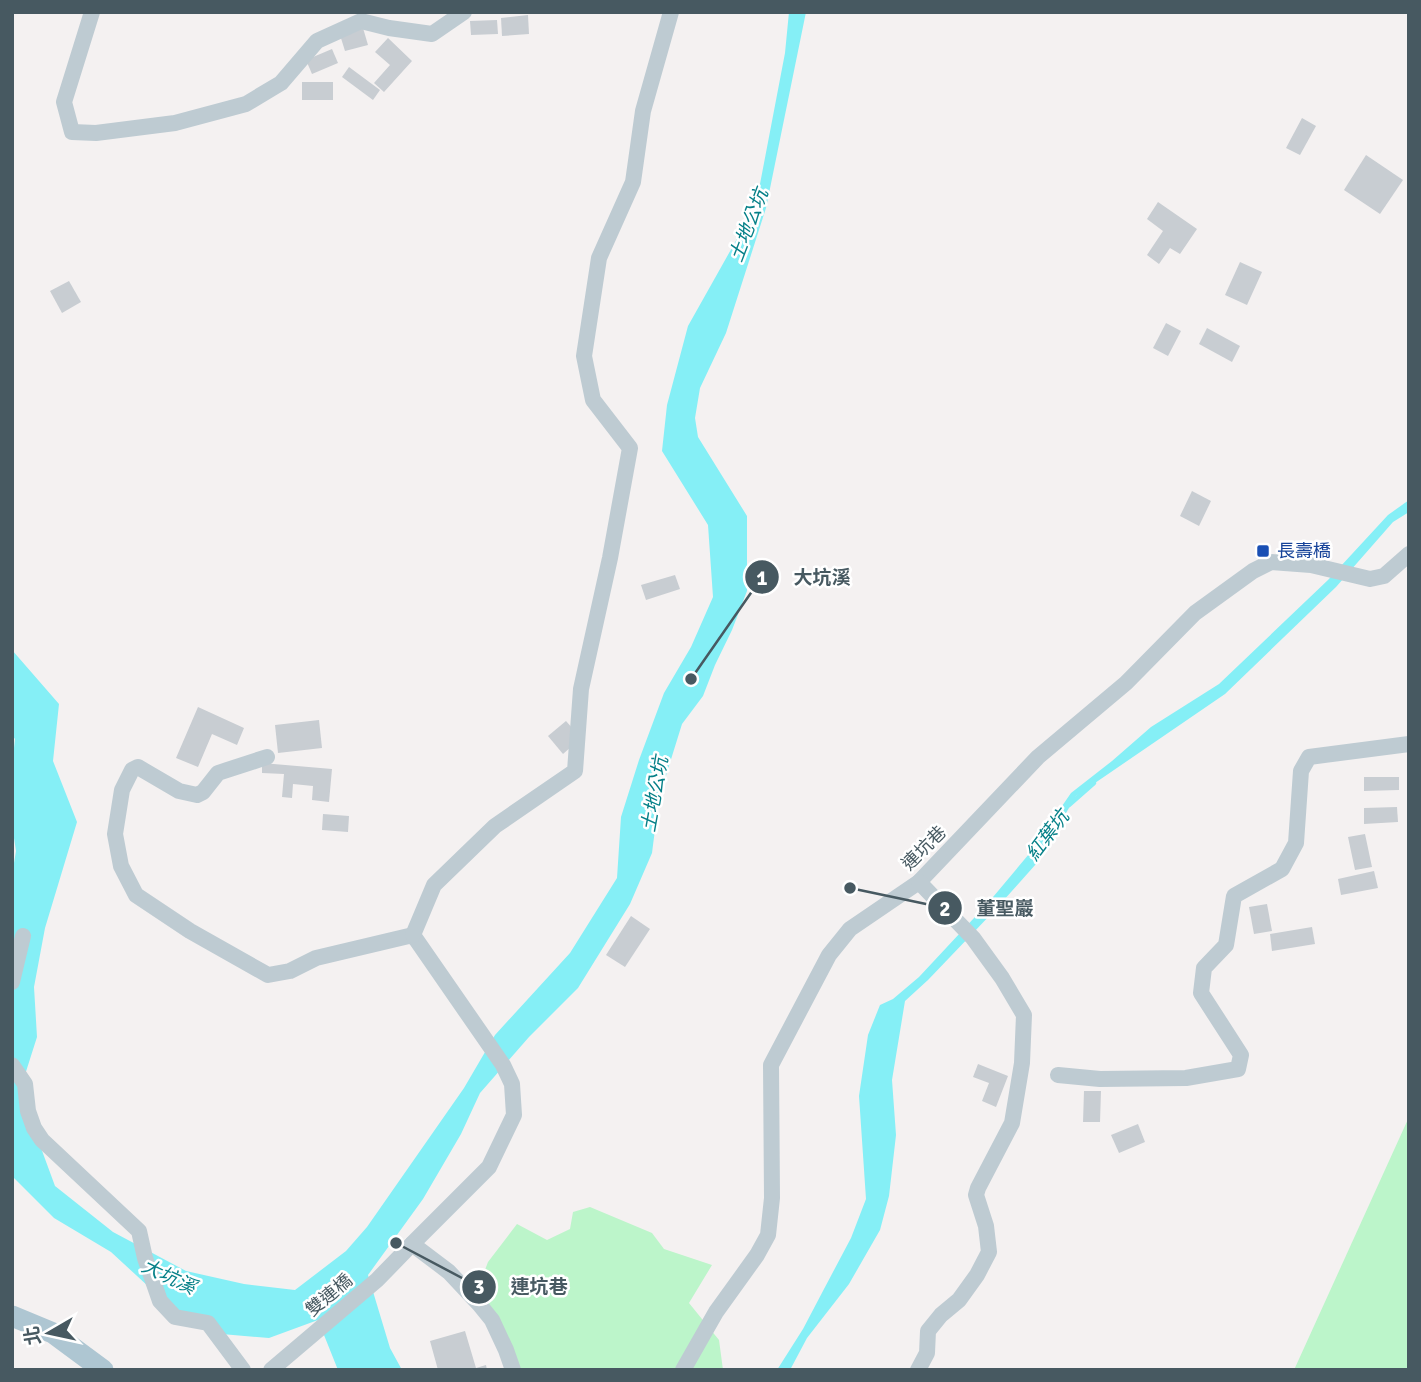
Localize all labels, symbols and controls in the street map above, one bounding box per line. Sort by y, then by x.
water label: 土地公坑 [724,183,775,265]
place label: 長壽橋 [1277,540,1331,562]
marker: 長壽橋 [1255,543,1271,559]
callout: 大坑溪 [744,557,864,597]
text: 1 [756,565,768,591]
text: 大坑溪 [793,566,851,590]
water label: 土地公坑 [637,752,674,834]
water label: 紅葉坑 [1021,803,1076,866]
street label: 連坑巷 [897,821,951,875]
callout: 董聖巖 [928,888,1048,928]
text: 2 [939,896,951,922]
text: 董聖巖 [976,897,1034,921]
water label: 大坑溪 [138,1254,202,1301]
callout: 連坑巷 [462,1267,582,1307]
street label: 雙連橋 [301,1269,357,1321]
text: 3 [473,1274,485,1300]
text: 連坑巷 [510,1275,568,1299]
north arrow [14,1298,84,1368]
text: 北 [20,1324,47,1347]

